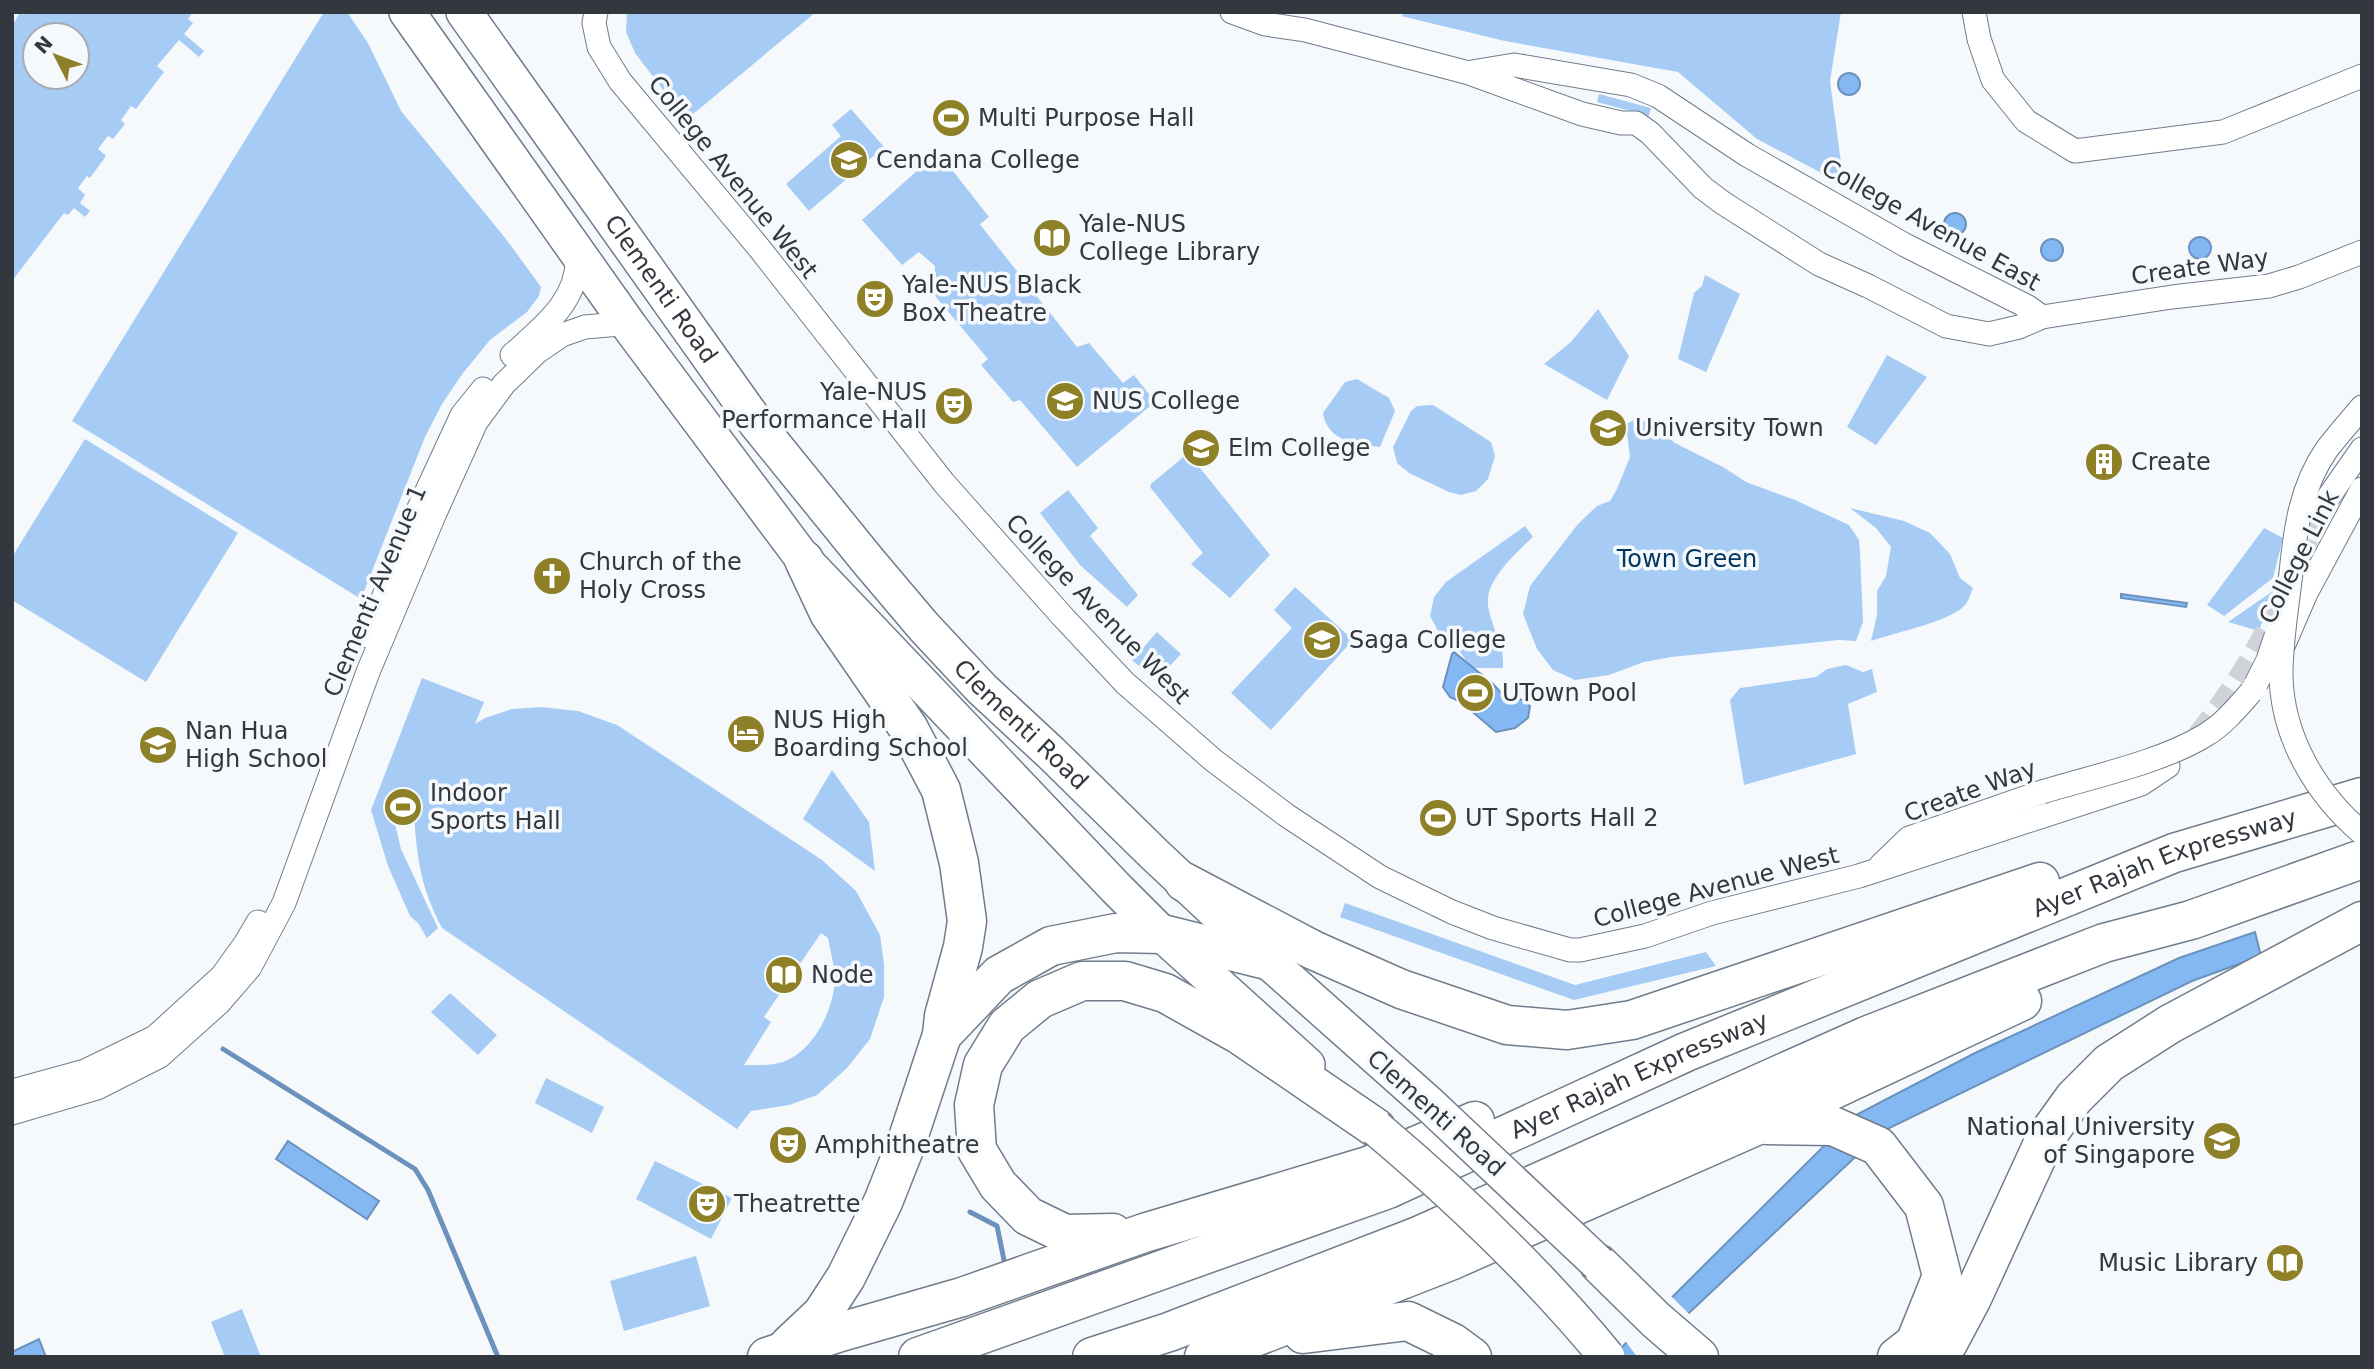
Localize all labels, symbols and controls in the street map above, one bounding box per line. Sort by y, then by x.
north arrow [21,21,91,91]
text: N [30,31,57,58]
street label: College Avenue West [643,70,823,284]
sports icon: Multi Purpose Hall [930,97,972,139]
place label: Multi Purpose Hall [978,104,1194,132]
school or university icon: Cendana College [828,139,870,181]
place label: Cendana College [876,146,1080,174]
street label: College Avenue East [1817,153,2045,297]
street label: Clementi Road [599,209,723,369]
place label: Yale-NUS College Library [1078,210,1260,266]
library icon: Yale-NUS College Library [1031,217,1073,259]
street label: Create Way [2129,243,2271,291]
place label: Yale-NUS Black Box Theatre [901,271,1082,327]
theatre icon: Yale-NUS Black Box Theatre [854,278,896,320]
place label: Yale-NUS Performance Hall [721,378,927,434]
school or university icon: NUS College [1044,380,1086,422]
theatre icon: Yale-NUS Performance Hall [933,385,975,427]
place label: NUS College [1092,387,1240,415]
school or university icon: University Town [1587,407,1629,449]
place label: University Town [1635,414,1824,442]
school or university icon: Elm College [1180,427,1222,469]
place label: Elm College [1228,434,1370,462]
building icon: Create [2083,441,2125,483]
place label: Create [2131,448,2211,476]
street label: Clementi Avenue 1 [318,481,432,701]
street label: College Link [2253,485,2345,629]
street label: College Avenue West [1000,508,1196,710]
park label: Town Green [1616,545,1757,573]
place label: Church of the Holy Cross [579,548,742,604]
church icon: Church of the Holy Cross [531,555,573,597]
school or university icon: Saga College [1301,619,1343,661]
place label: Saga College [1349,626,1506,654]
street label: Clementi Road [948,654,1094,795]
sports icon: UTown Pool [1454,672,1496,714]
place label: UTown Pool [1502,679,1637,707]
place label: NUS High Boarding School [773,706,968,762]
hotel icon: NUS High Boarding School [725,713,767,755]
place label: Nan Hua High School [185,717,327,773]
school or university icon: Nan Hua High School [137,724,179,766]
street label: Create Way [1900,754,2040,828]
place label: Indoor Sports Hall [430,779,561,835]
sports icon: Indoor Sports Hall [382,786,424,828]
sports icon: UT Sports Hall 2 [1417,797,1459,839]
street label: Ayer Rajah Expressway [2028,803,2300,923]
place label: UT Sports Hall 2 [1465,804,1658,832]
street label: College Avenue West [1590,841,1842,933]
library icon: Node [763,954,805,996]
place label: Node [811,961,874,989]
street label: Ayer Rajah Expressway [1506,1006,1772,1145]
street label: Clementi Road [1361,1044,1511,1182]
place label: National University of Singapore [1966,1113,2195,1169]
school or university icon: National University of Singapore [2201,1120,2243,1162]
theatre icon: Amphitheatre [767,1124,809,1166]
place label: Amphitheatre [815,1131,980,1159]
theatre icon: Theatrette [686,1183,728,1225]
place label: Theatrette [733,1190,860,1218]
library icon: Music Library [2264,1242,2306,1284]
place label: Music Library [2098,1249,2258,1277]

